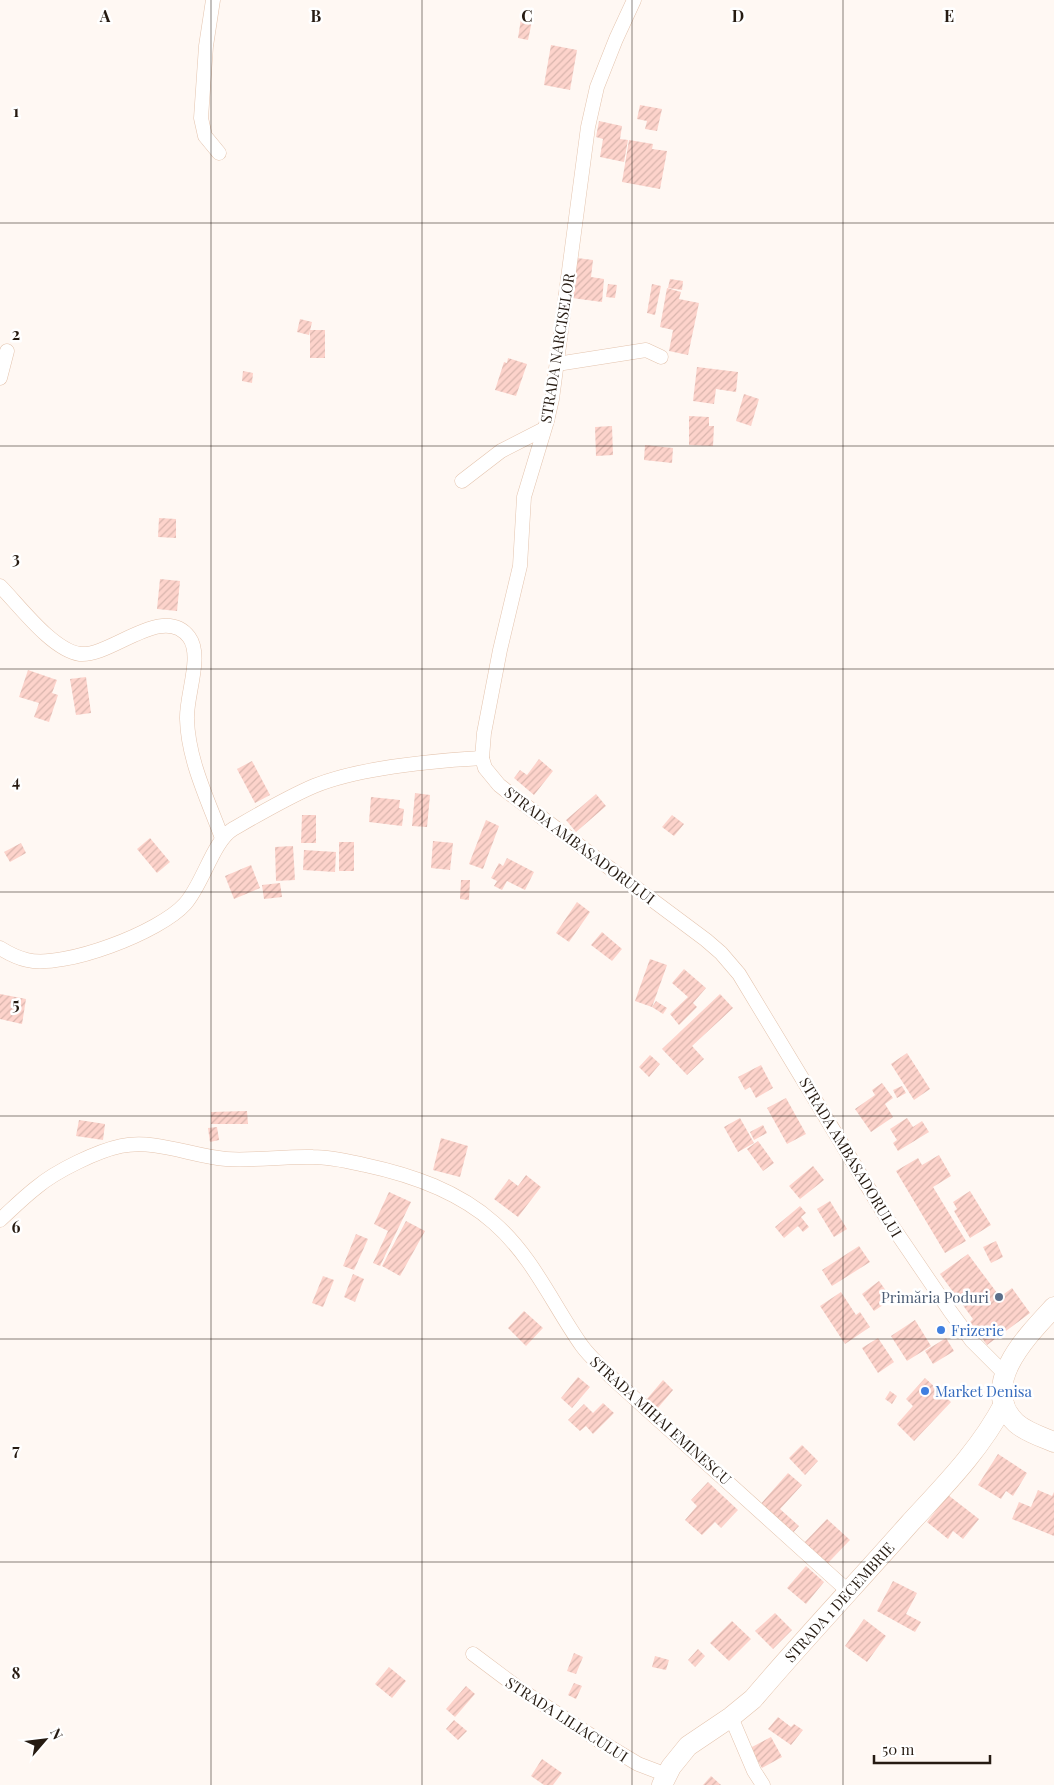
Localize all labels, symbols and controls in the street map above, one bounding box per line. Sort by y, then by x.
text: A [99,5,111,26]
text: B [311,5,322,26]
text: C [521,5,533,26]
text: D [732,5,744,26]
text: E [944,5,954,26]
text: 1 [13,100,19,121]
street label: STRADA NARCISELOR [535,271,579,424]
text: 2 [12,323,20,344]
text: 3 [12,547,20,568]
text: 4 [12,770,20,791]
street label: STRADA AMBASADORULUI [501,782,659,908]
text: 5 [12,993,20,1014]
street label: STRADA AMBASADORULUI [795,1073,907,1241]
text: 6 [12,1216,21,1237]
place label: Primăria Poduri [881,1287,990,1307]
marker: Primăria Poduri [993,1291,1005,1303]
place label: Frizerie [951,1320,1004,1340]
marker: Frizerie [935,1324,947,1336]
street label: STRADA MIHAI EMINESCU [586,1351,736,1489]
place label: Market Denisa [935,1381,1033,1401]
marker: Market Denisa [919,1385,931,1397]
text: 7 [12,1439,20,1460]
street label: STRADA 1 DECEMBRIE [780,1538,898,1666]
text: 8 [12,1662,21,1683]
street label: STRADA LILIACULUI [502,1672,632,1766]
north arrow [20,1715,70,1765]
text: N [46,1725,68,1743]
scale bar [874,1732,990,1764]
text: 50 m [882,1739,915,1759]

